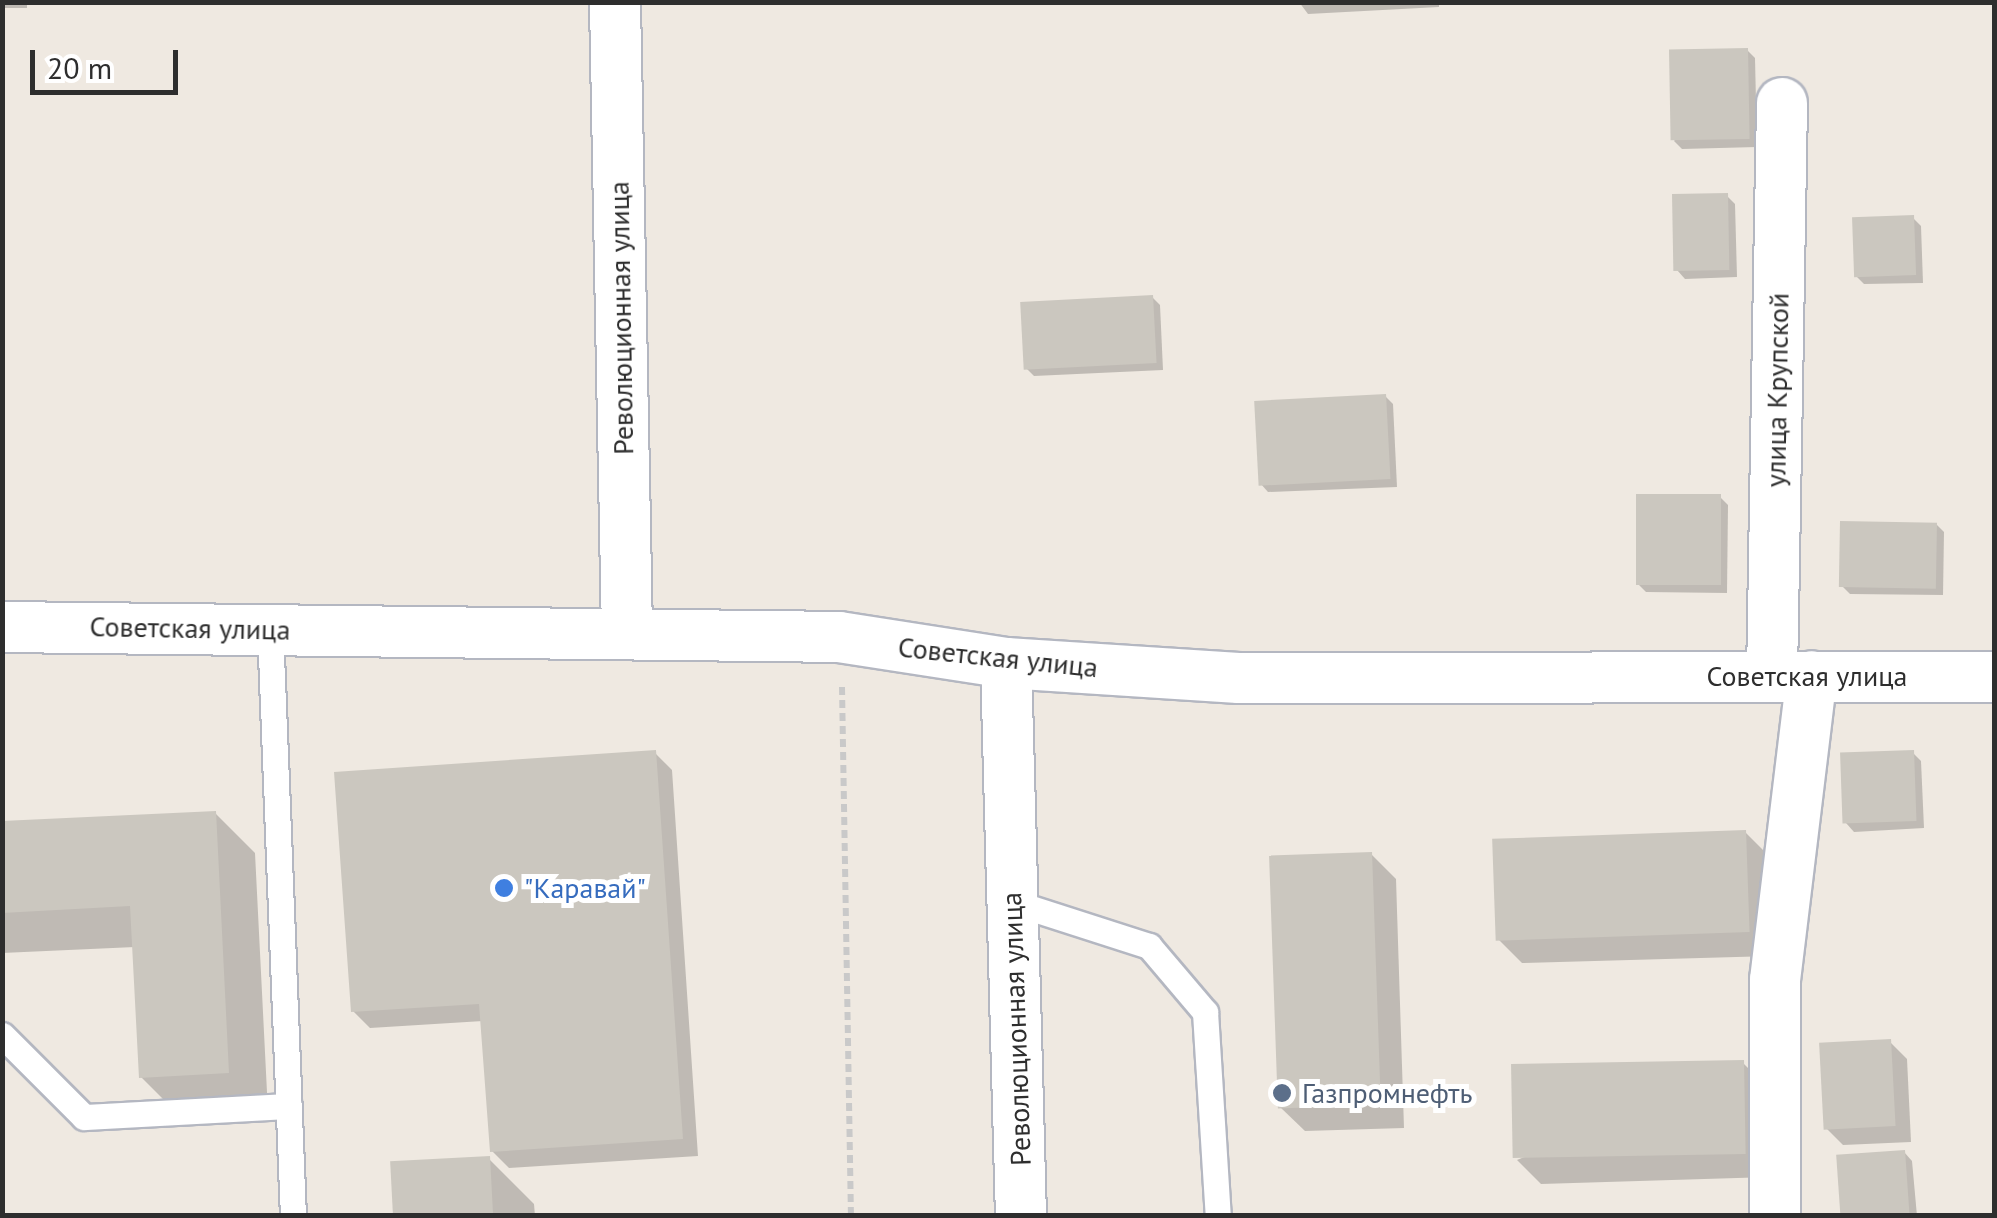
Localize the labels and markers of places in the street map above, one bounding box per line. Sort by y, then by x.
place label: "Каравай" [524,871,646,905]
marker: "Каравай" [493,877,515,899]
place label: Газпромнефть [1302,1076,1472,1110]
marker: Газпромнефть [1271,1082,1293,1104]

